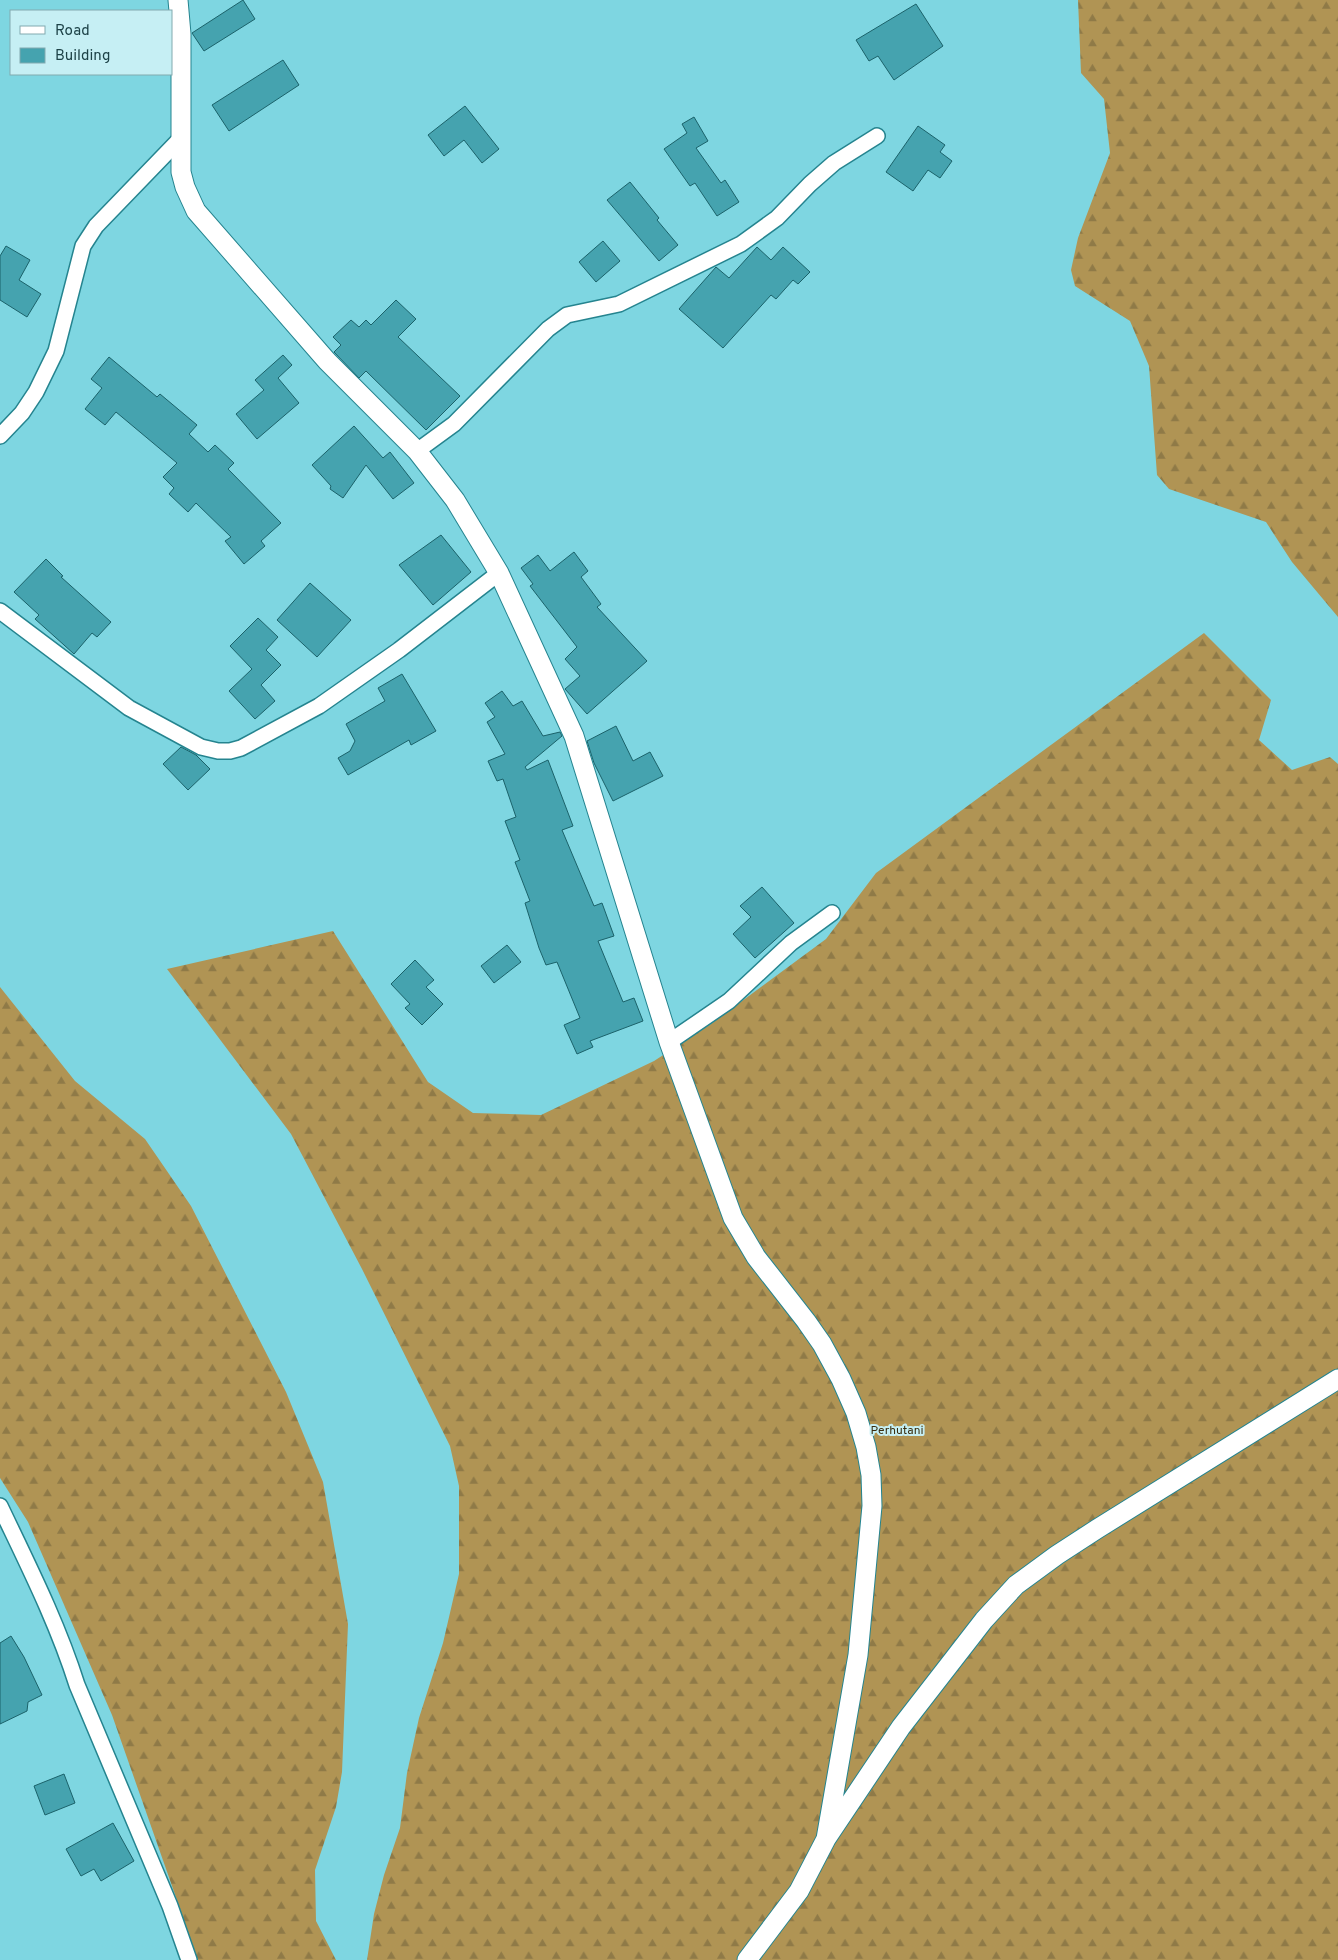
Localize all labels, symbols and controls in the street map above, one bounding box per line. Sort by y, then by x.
legend [10,10,172,75]
text: Road [55,22,90,41]
text: Building [55,47,110,66]
park label: Perhutani [871,1423,923,1439]

